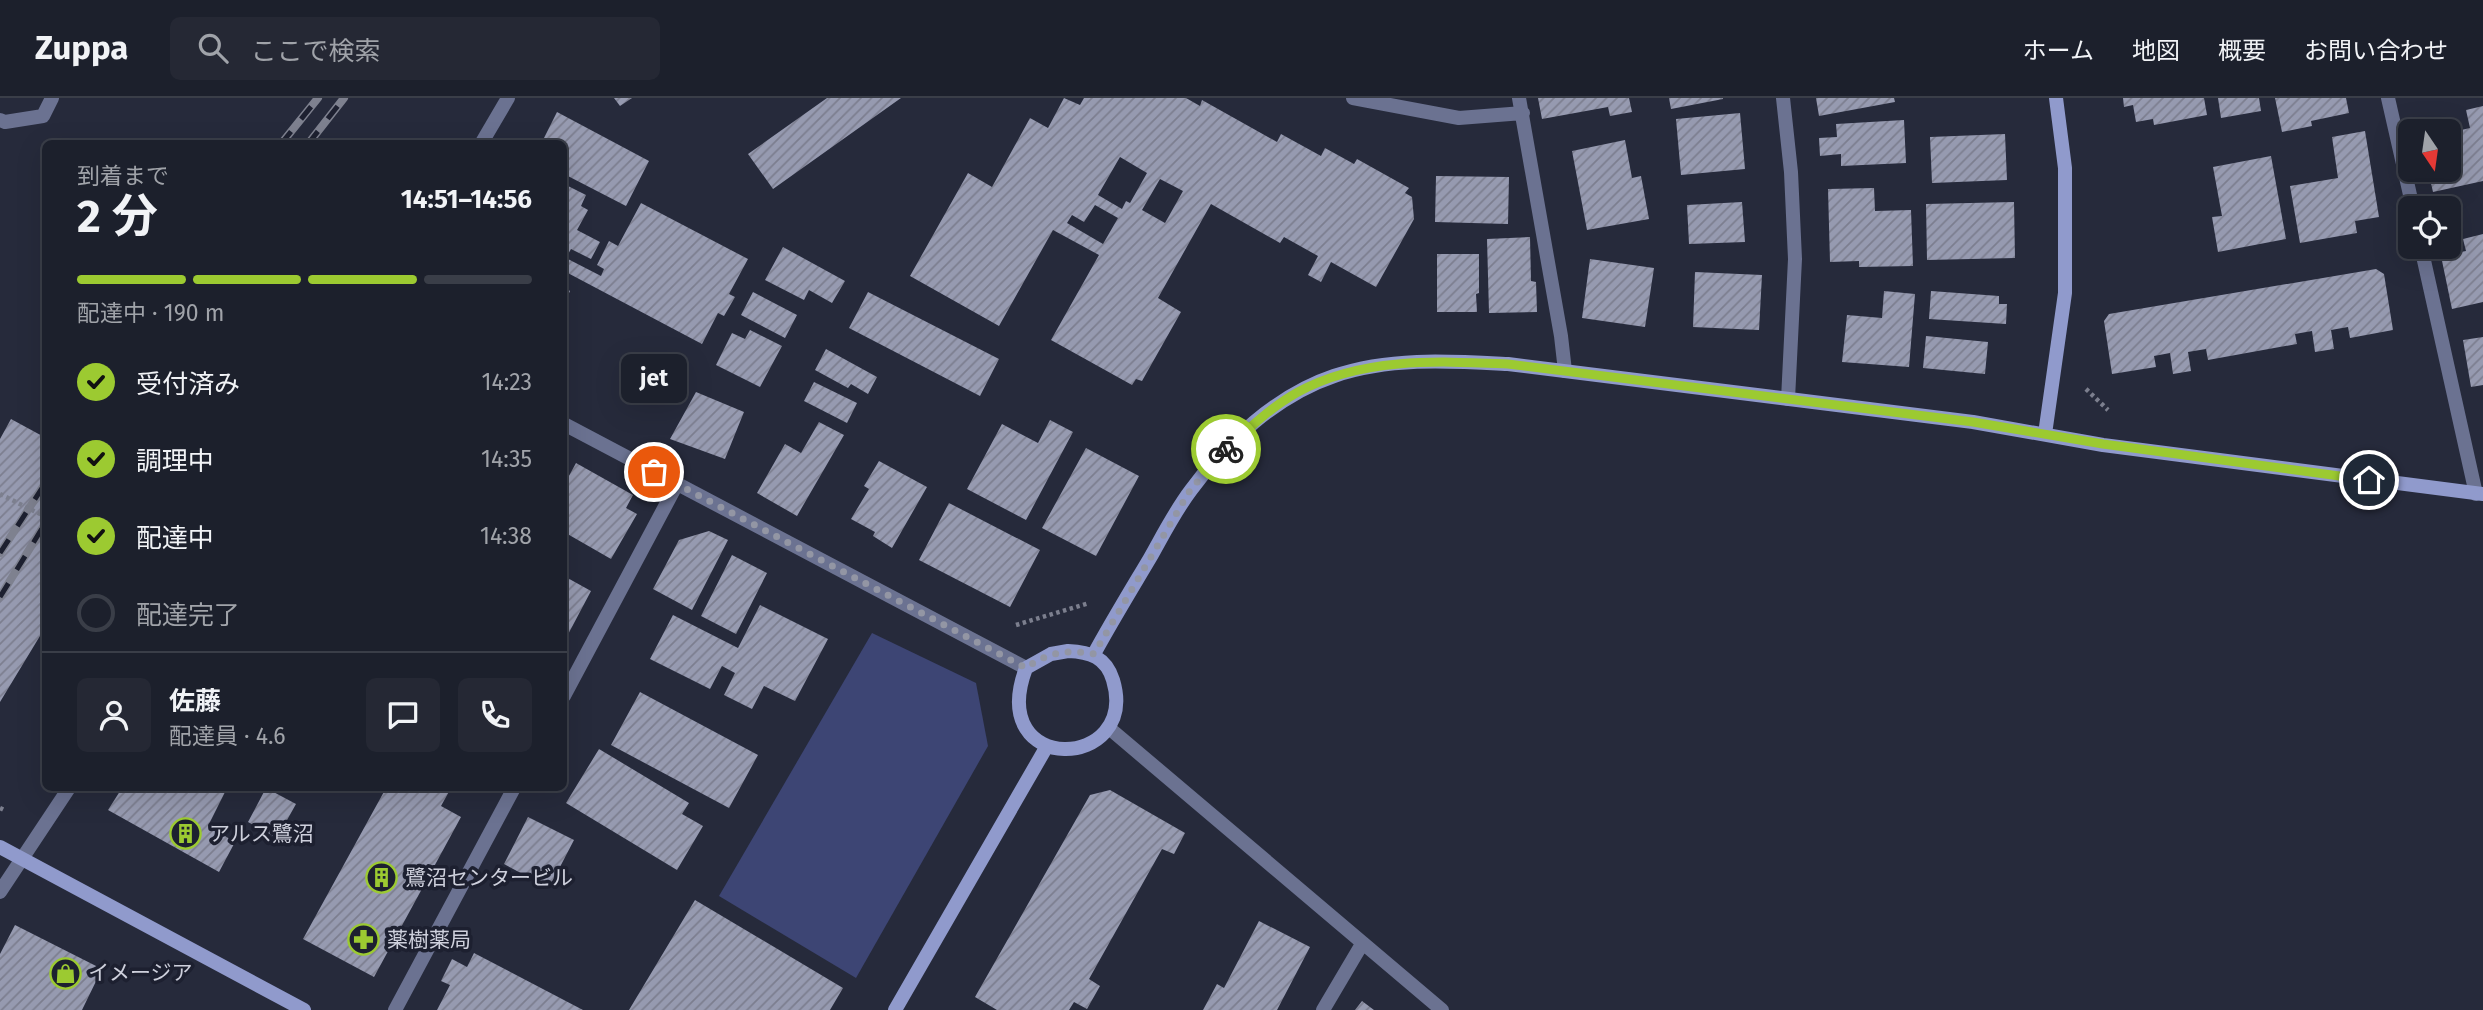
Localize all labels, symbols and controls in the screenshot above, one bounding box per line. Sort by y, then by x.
search box [170,17,660,80]
text: Zuppa [35,28,128,68]
icon: search [194,29,232,67]
text: ここで検索 [250,36,380,67]
text: ホーム [2023,37,2094,65]
text: 地図 [2132,37,2180,65]
text: 概要 [2218,37,2266,65]
text: お問い合わせ [2304,37,2448,65]
north arrow [2398,119,2460,182]
map controls [2398,119,2461,259]
text: 到着まで [77,162,169,190]
text: 14:51–14:56 [401,184,532,215]
text: 2 分 [77,189,158,244]
button: locate [2398,196,2461,259]
text: 配達中 · 190 m [77,299,224,327]
callout: jet [621,353,687,402]
icon: check [77,363,115,401]
text: jet [640,364,668,392]
text: 14:23 [482,368,532,396]
text: 受付済み [136,369,240,400]
courier [1191,414,1261,484]
icon: bike [1207,430,1245,468]
icon: check [77,440,115,478]
pin [624,442,684,502]
text: 14:35 [481,445,532,473]
text: 調理中 [136,446,214,477]
pin [2339,450,2399,510]
icon: bag [635,453,673,491]
icon: home [2350,461,2388,499]
icon: check [77,517,115,555]
text: 14:38 [480,522,532,550]
text: 配達中 [136,523,214,554]
text: 配達完了 [136,600,240,631]
button: person [77,678,151,752]
button: chat [366,678,440,752]
button: phone [458,678,532,752]
text: 佐藤 [169,686,221,717]
text: 配達員 · 4.6 [169,722,286,750]
building icon: アルス鷺沼 [169,817,203,851]
place label: アルス鷺沼 [209,821,314,847]
building icon: 鷺沼センタービル [365,861,399,895]
place label: 鷺沼センタービル [405,865,573,891]
pharmacy icon: 薬樹薬局 [347,923,381,957]
place label: 薬樹薬局 [387,927,471,953]
shop icon: イメージア [48,956,82,990]
place label: イメージア [88,960,193,986]

